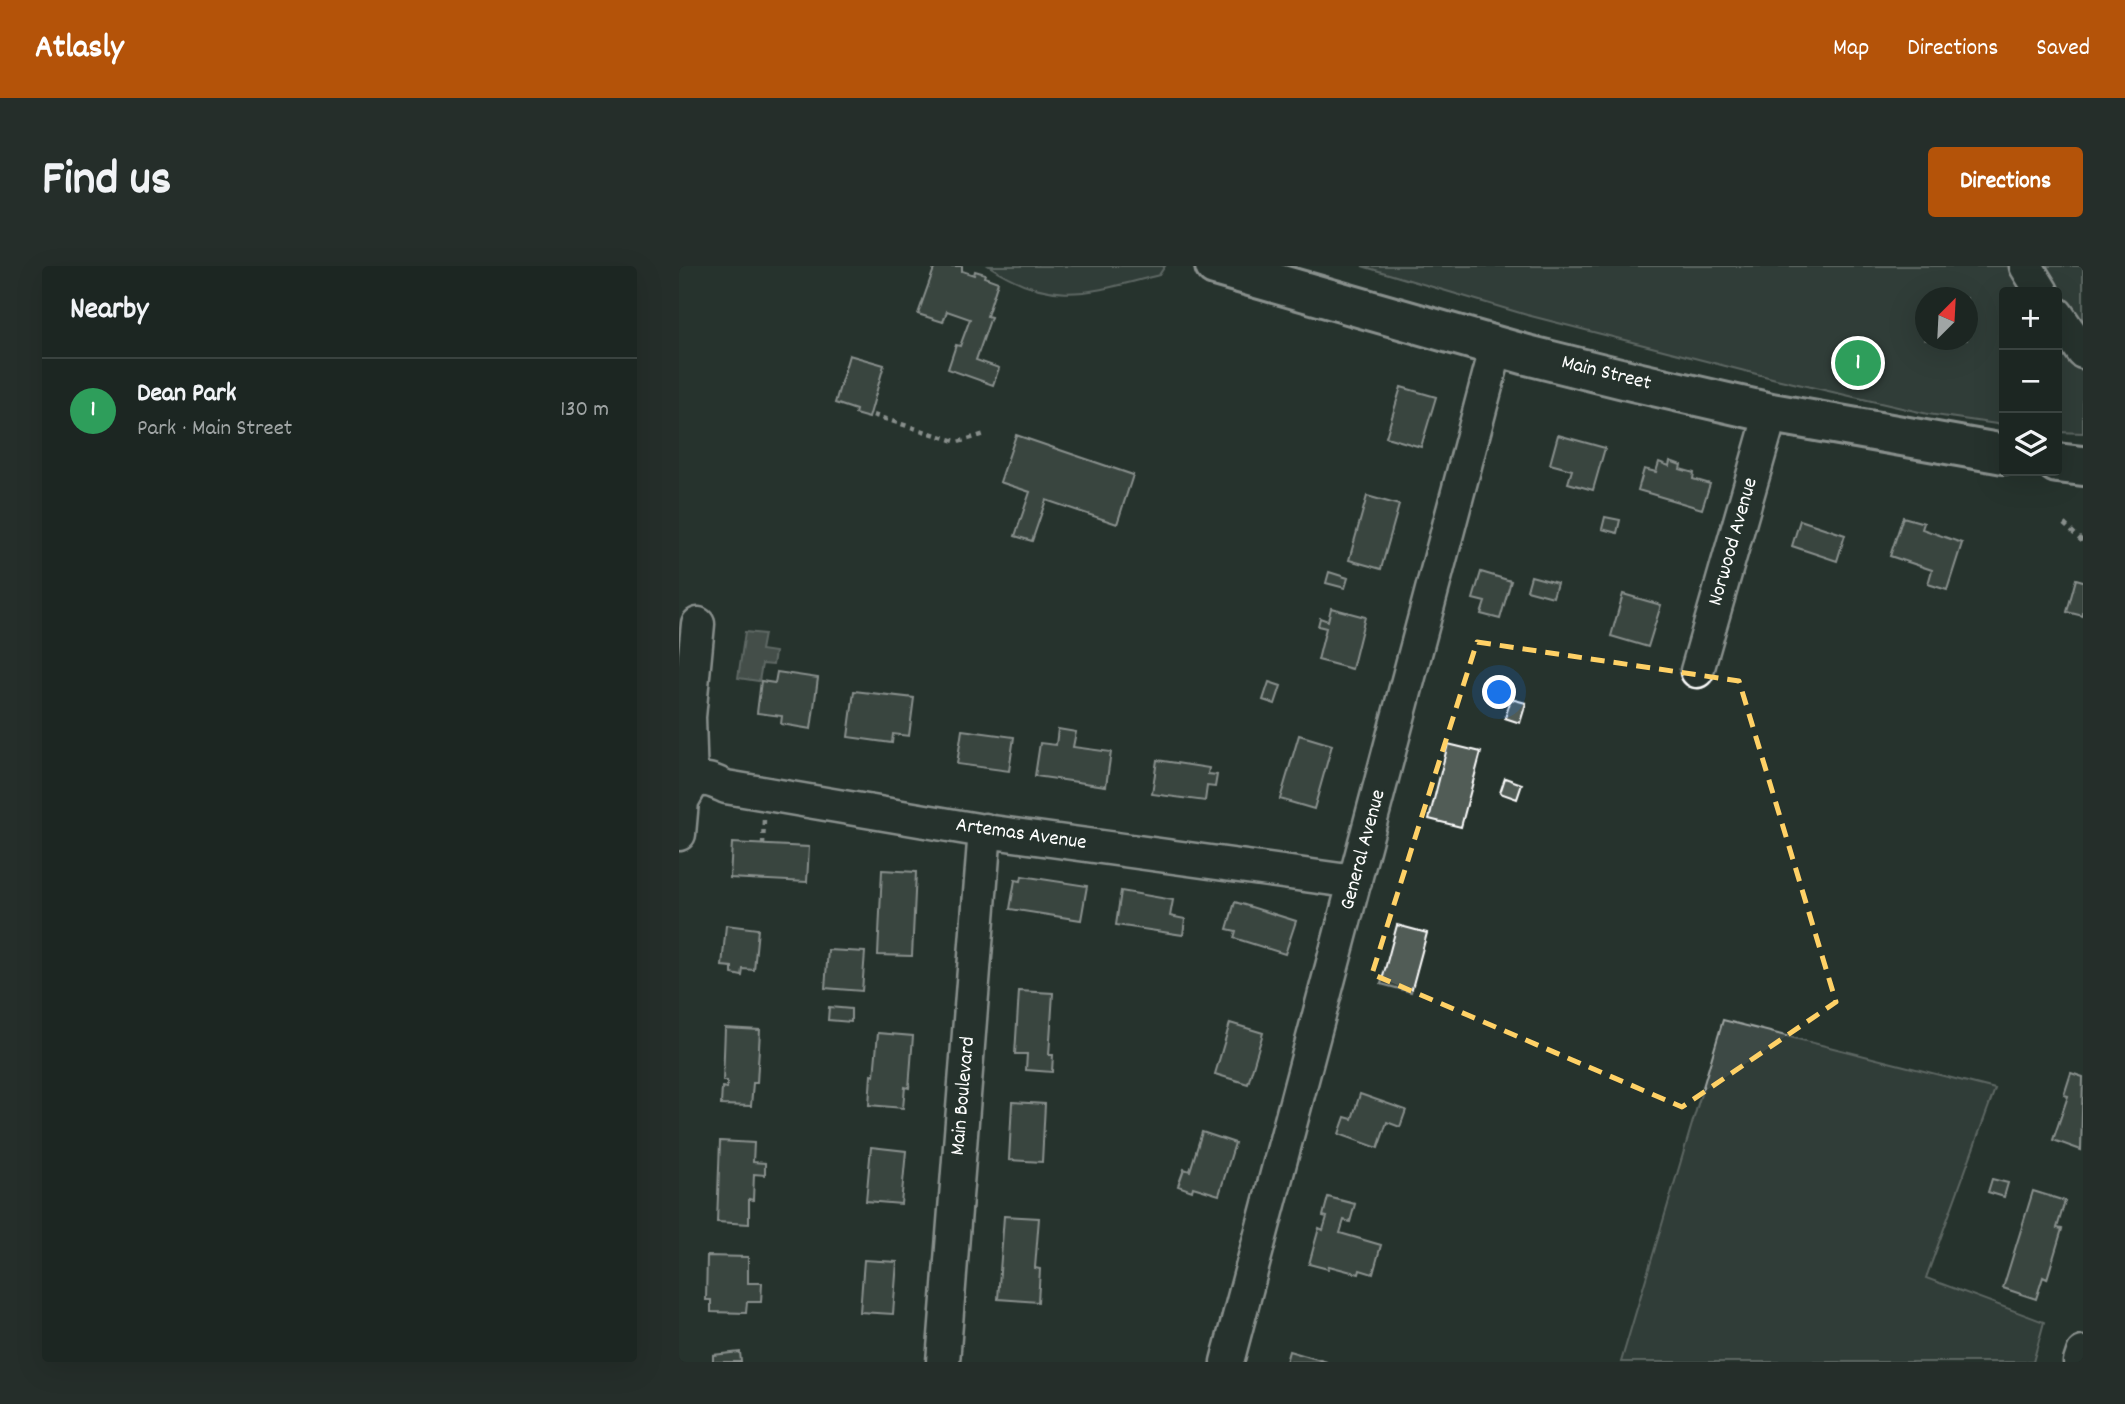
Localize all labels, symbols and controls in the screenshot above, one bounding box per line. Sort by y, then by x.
text: Atlasly [35,26,124,73]
text: Map [1833,32,1869,66]
text: Directions [1907,32,1998,66]
text: Saved [2036,32,2090,66]
text: Find us [42,147,171,217]
button: Directions [1928,147,2083,217]
north arrow [1915,287,1978,350]
map controls [1999,287,2062,476]
button: + [1999,287,2062,350]
text: Nearby [70,290,148,333]
pin: 1 [1835,337,1881,389]
street label: Main Street [1558,348,1654,400]
button: − [1999,350,2062,413]
text: Dean Park [137,376,236,413]
text: 1 [90,394,96,427]
text: 130 m [560,394,609,427]
text: Park · Main Street [137,413,292,446]
button: layers [1999,413,2062,476]
street label: Norwood Avenue [1701,474,1767,610]
your location [1482,675,1516,709]
street label: General Avenue [1334,786,1394,914]
street label: Artemas Avenue [954,811,1088,859]
street label: Main Boulevard [944,1035,984,1157]

